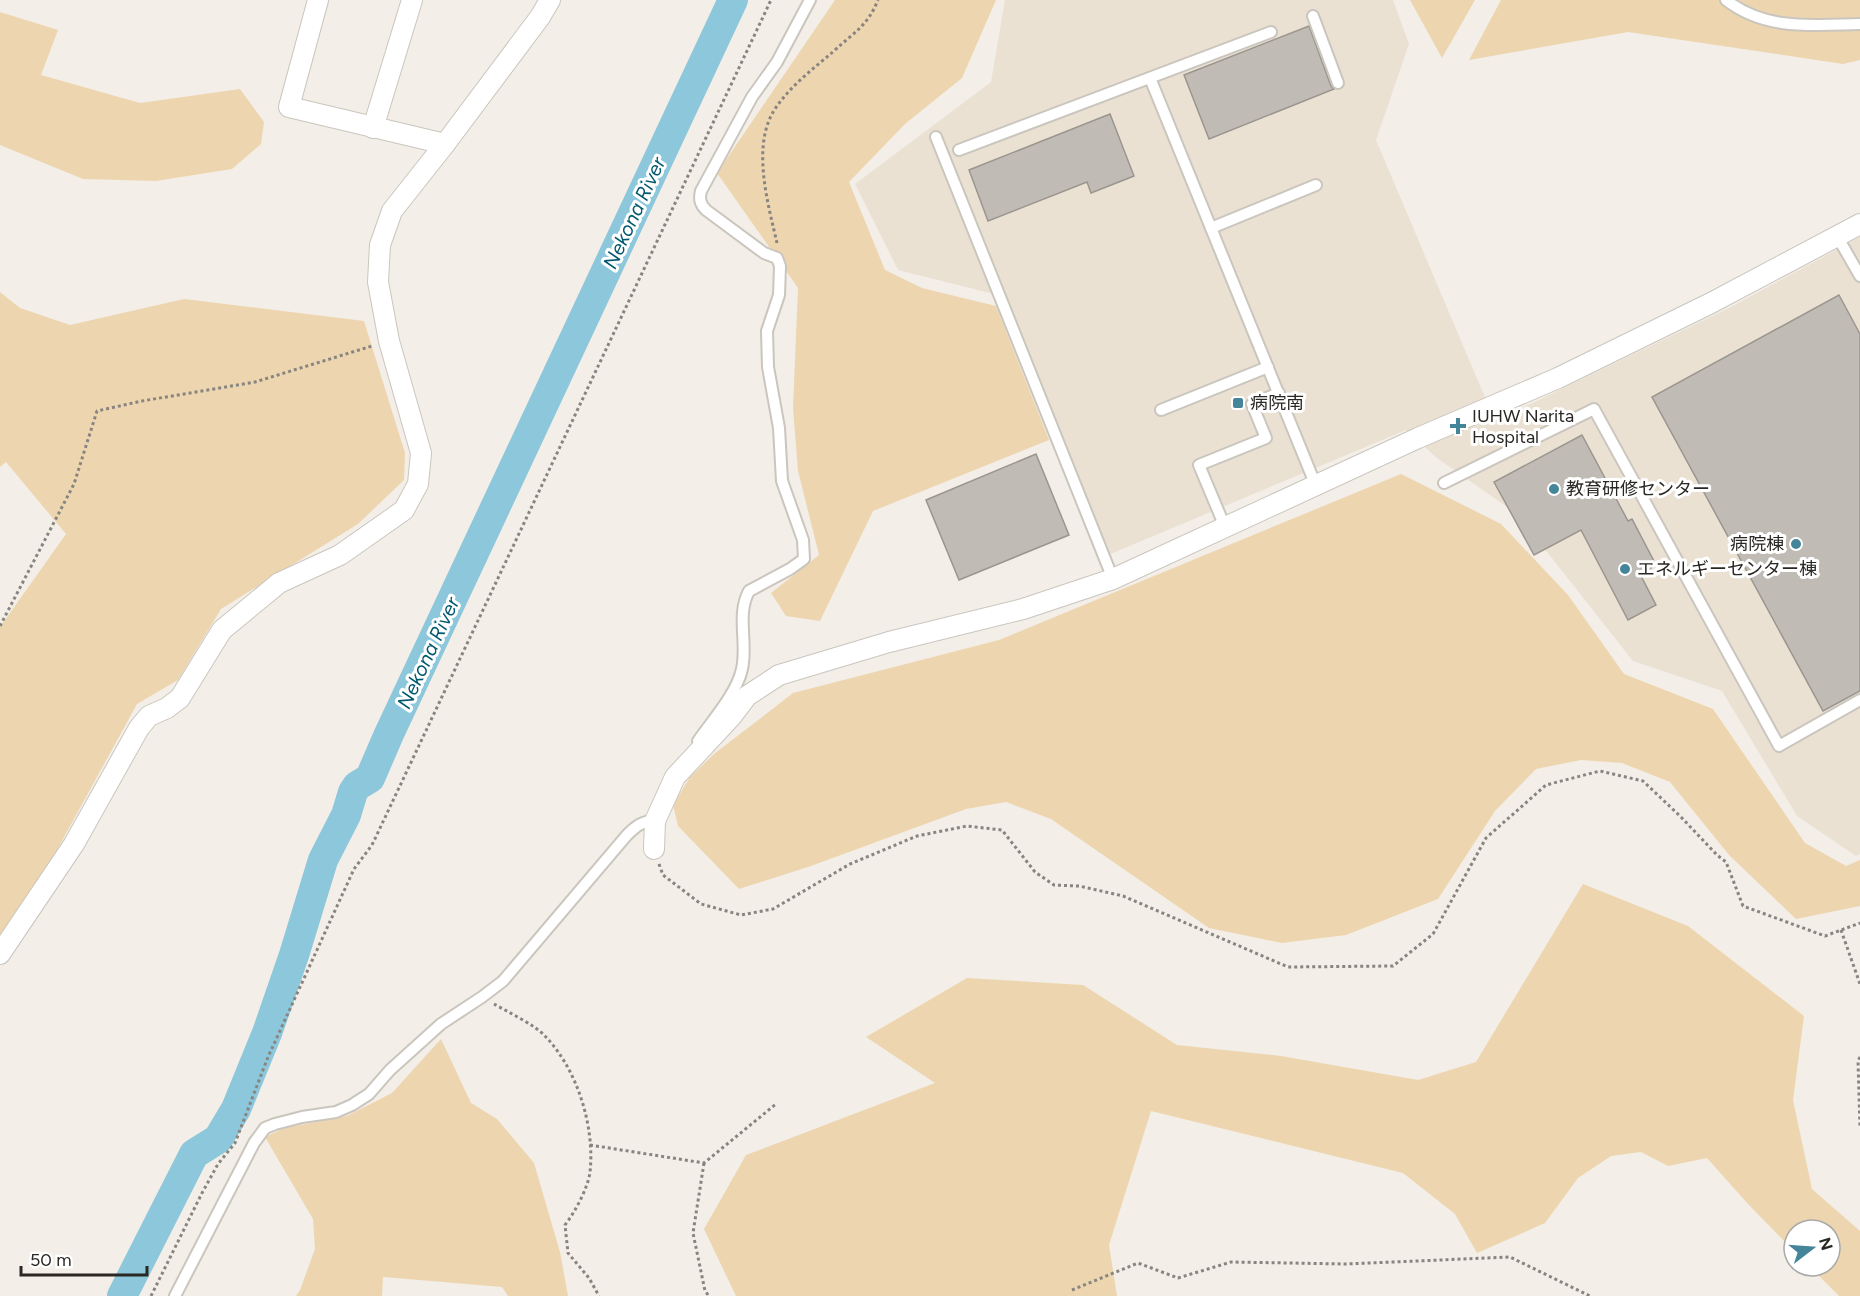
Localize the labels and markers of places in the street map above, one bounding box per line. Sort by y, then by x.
place label: 病院南 [1250,392,1304,414]
marker: 病院南 [1231,396,1245,410]
place label: IUHW Narita Hospital [1472,405,1574,448]
marker: IUHW Narita Hospital [1449,417,1467,435]
place label: 教育研修センター [1566,478,1710,500]
marker: 教育研修センター [1547,482,1561,496]
place label: 病院棟 [1730,533,1784,555]
marker: 病院棟 [1789,537,1803,551]
place label: エネルギーセンター棟 [1637,558,1817,580]
marker: エネルギーセンター棟 [1618,562,1632,576]

